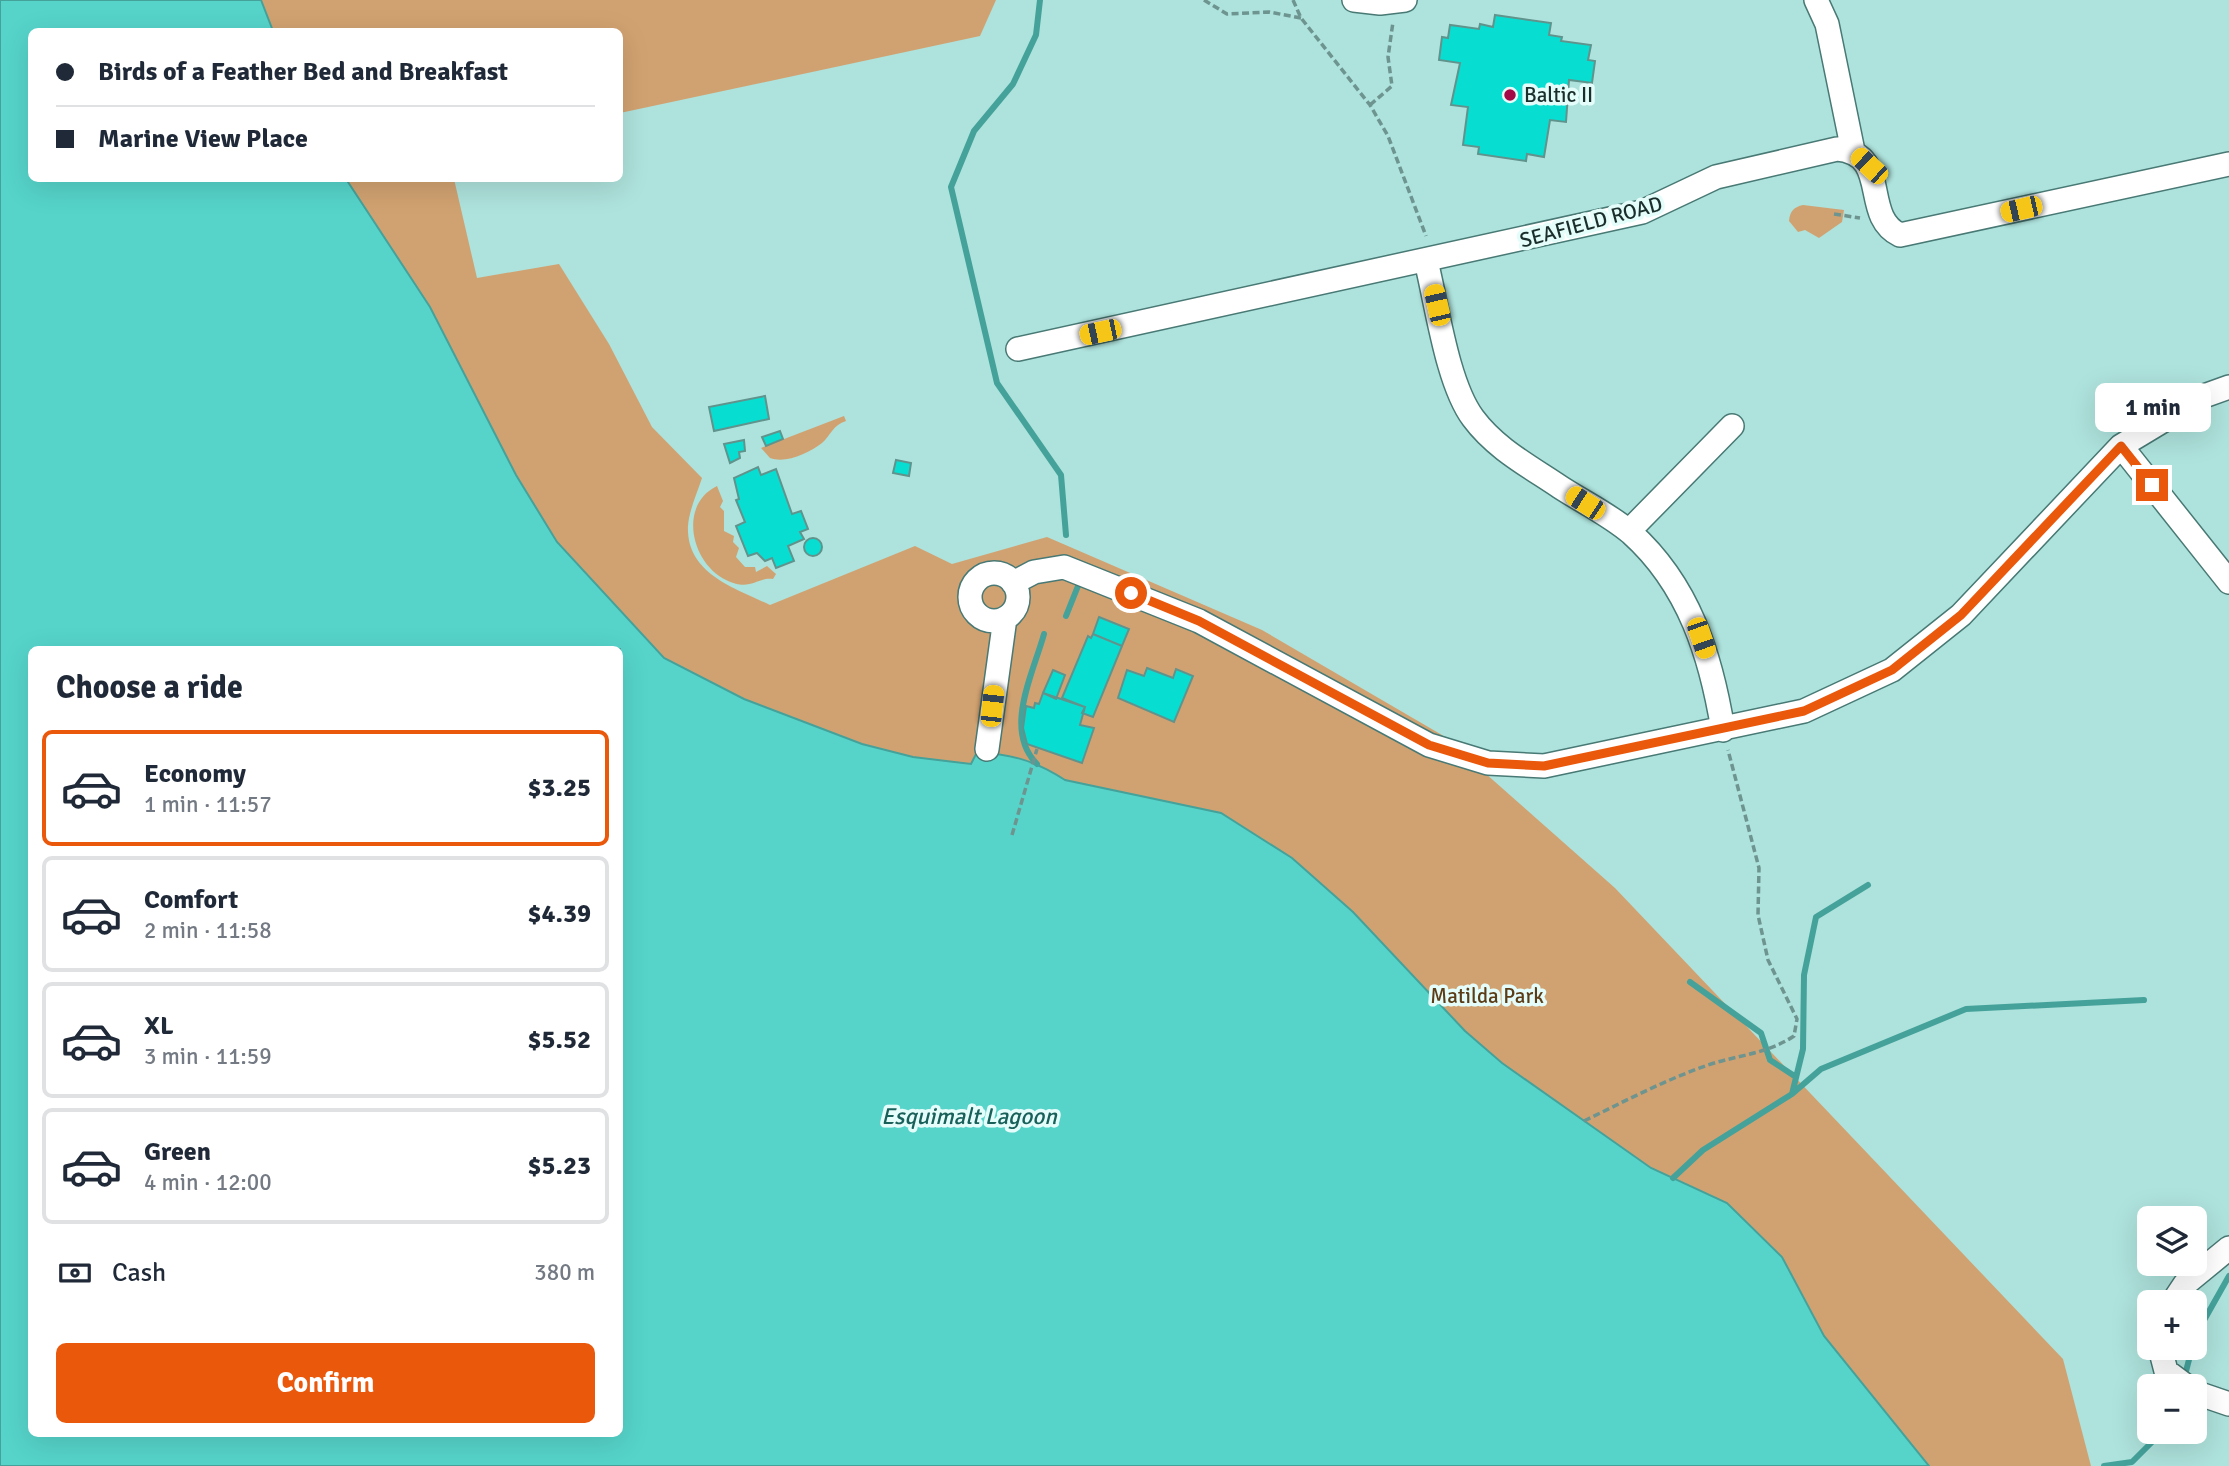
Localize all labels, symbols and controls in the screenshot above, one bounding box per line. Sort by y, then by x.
text: Birds of a Feather Bed and Breakfast [98,56,508,88]
place label: Baltic II [1524,82,1593,108]
marker: Baltic II [1502,87,1518,103]
text: Marine View Place [98,123,308,155]
car [1847,144,1892,188]
street label: SEAFIELD ROAD [1517,190,1665,254]
car [1999,194,2044,224]
car [1423,282,1452,328]
car [1078,317,1123,347]
callout: 1 min [2094,384,2210,433]
text: 1 min [2125,393,2181,422]
route end [2136,469,2168,501]
car [1562,483,1609,523]
route start [1115,577,1147,609]
car [1685,615,1718,661]
text: Choose a ride [56,668,243,707]
car [980,684,1005,728]
icon: car [60,757,123,820]
text: Economy [144,758,246,790]
text: $3.25 [527,772,591,804]
text: 1 min · 11:57 [144,790,272,819]
icon: car [60,883,123,946]
text: Comfort [144,884,238,916]
text: $4.39 [527,898,591,930]
text: 2 min · 11:58 [144,916,272,945]
park label: Matilda Park [1430,983,1544,1009]
icon: car [60,1009,123,1072]
text: XL [144,1010,174,1042]
text: $5.52 [527,1024,591,1056]
text: 3 min · 11:59 [144,1042,272,1071]
water label: Esquimalt Lagoon [881,1102,1058,1131]
icon: car [60,1135,123,1198]
text: Green [144,1136,211,1168]
text: $5.23 [527,1150,591,1182]
text: 4 min · 12:00 [144,1168,272,1197]
map controls [2137,1206,2207,1444]
button: layers [2137,1206,2207,1276]
icon: cash [56,1254,94,1292]
text: Cash [112,1257,166,1289]
text: 380 m [534,1258,595,1287]
button: + [2137,1290,2207,1360]
button: Confirm [56,1343,595,1423]
button: − [2137,1374,2207,1444]

